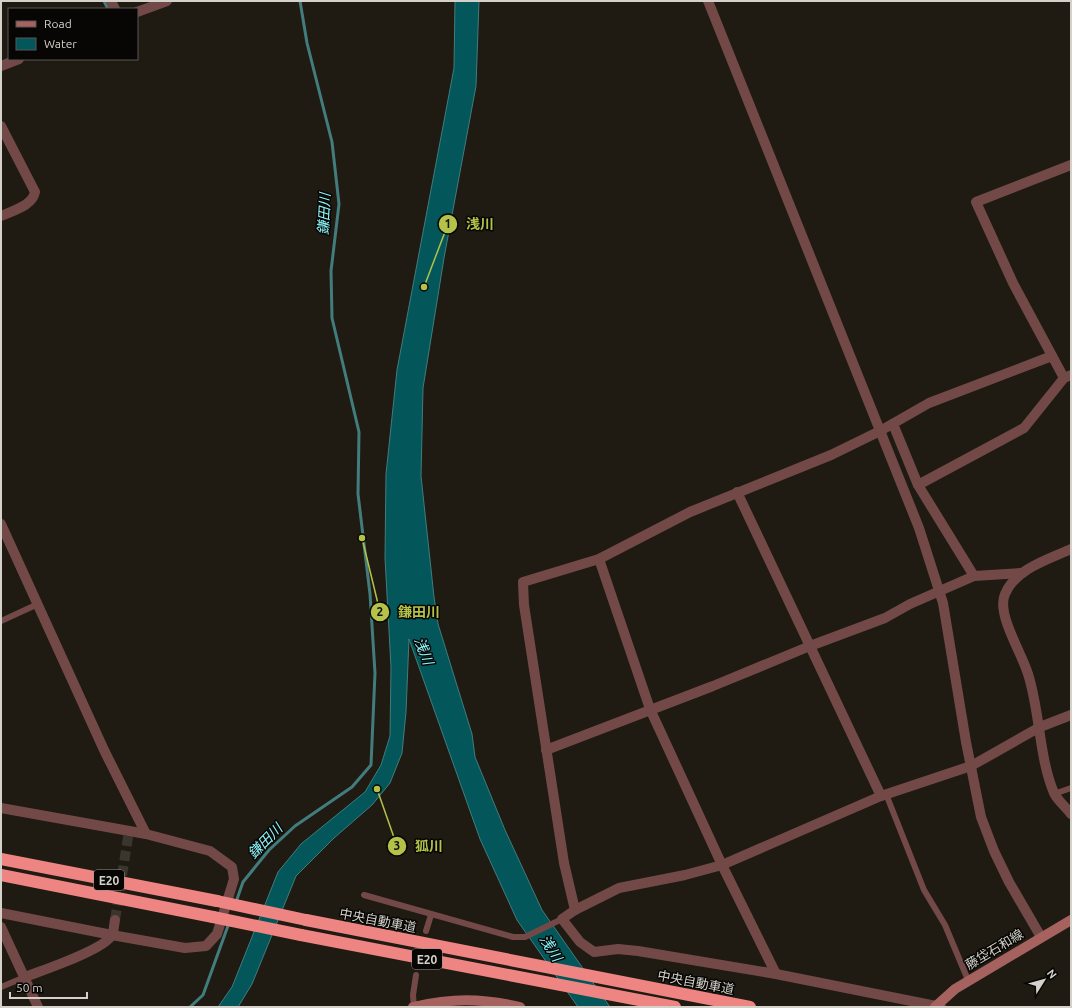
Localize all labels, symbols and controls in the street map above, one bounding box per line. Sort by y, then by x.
legend [8,8,138,60]
text: Road [44,17,72,30]
text: Water [44,37,77,50]
water label: 鎌田川 [315,191,333,235]
callout: 浅川 [438,211,502,237]
text: 浅川 [466,216,494,232]
text: 1 [445,217,451,230]
callout: 鎌田川 [370,599,448,625]
text: 鎌田川 [398,604,440,620]
text: 2 [377,605,384,618]
water label: 浅川 [412,635,437,669]
water label: 鎌田川 [245,819,287,862]
callout: 狐川 [387,833,451,859]
text: 狐川 [415,838,443,854]
text: 3 [394,839,400,852]
road number: E20 [94,870,124,890]
street label: 中央自動車道 [338,906,418,934]
street label: 藤垈石和線 [963,926,1025,972]
water label: 浅川 [537,932,566,966]
road number: E20 [412,949,442,969]
north arrow [1024,960,1064,1000]
text: N [1045,967,1059,981]
street label: 中央自動車道 [656,968,736,996]
scale bar [10,974,87,1000]
text: 50 m [16,981,43,994]

